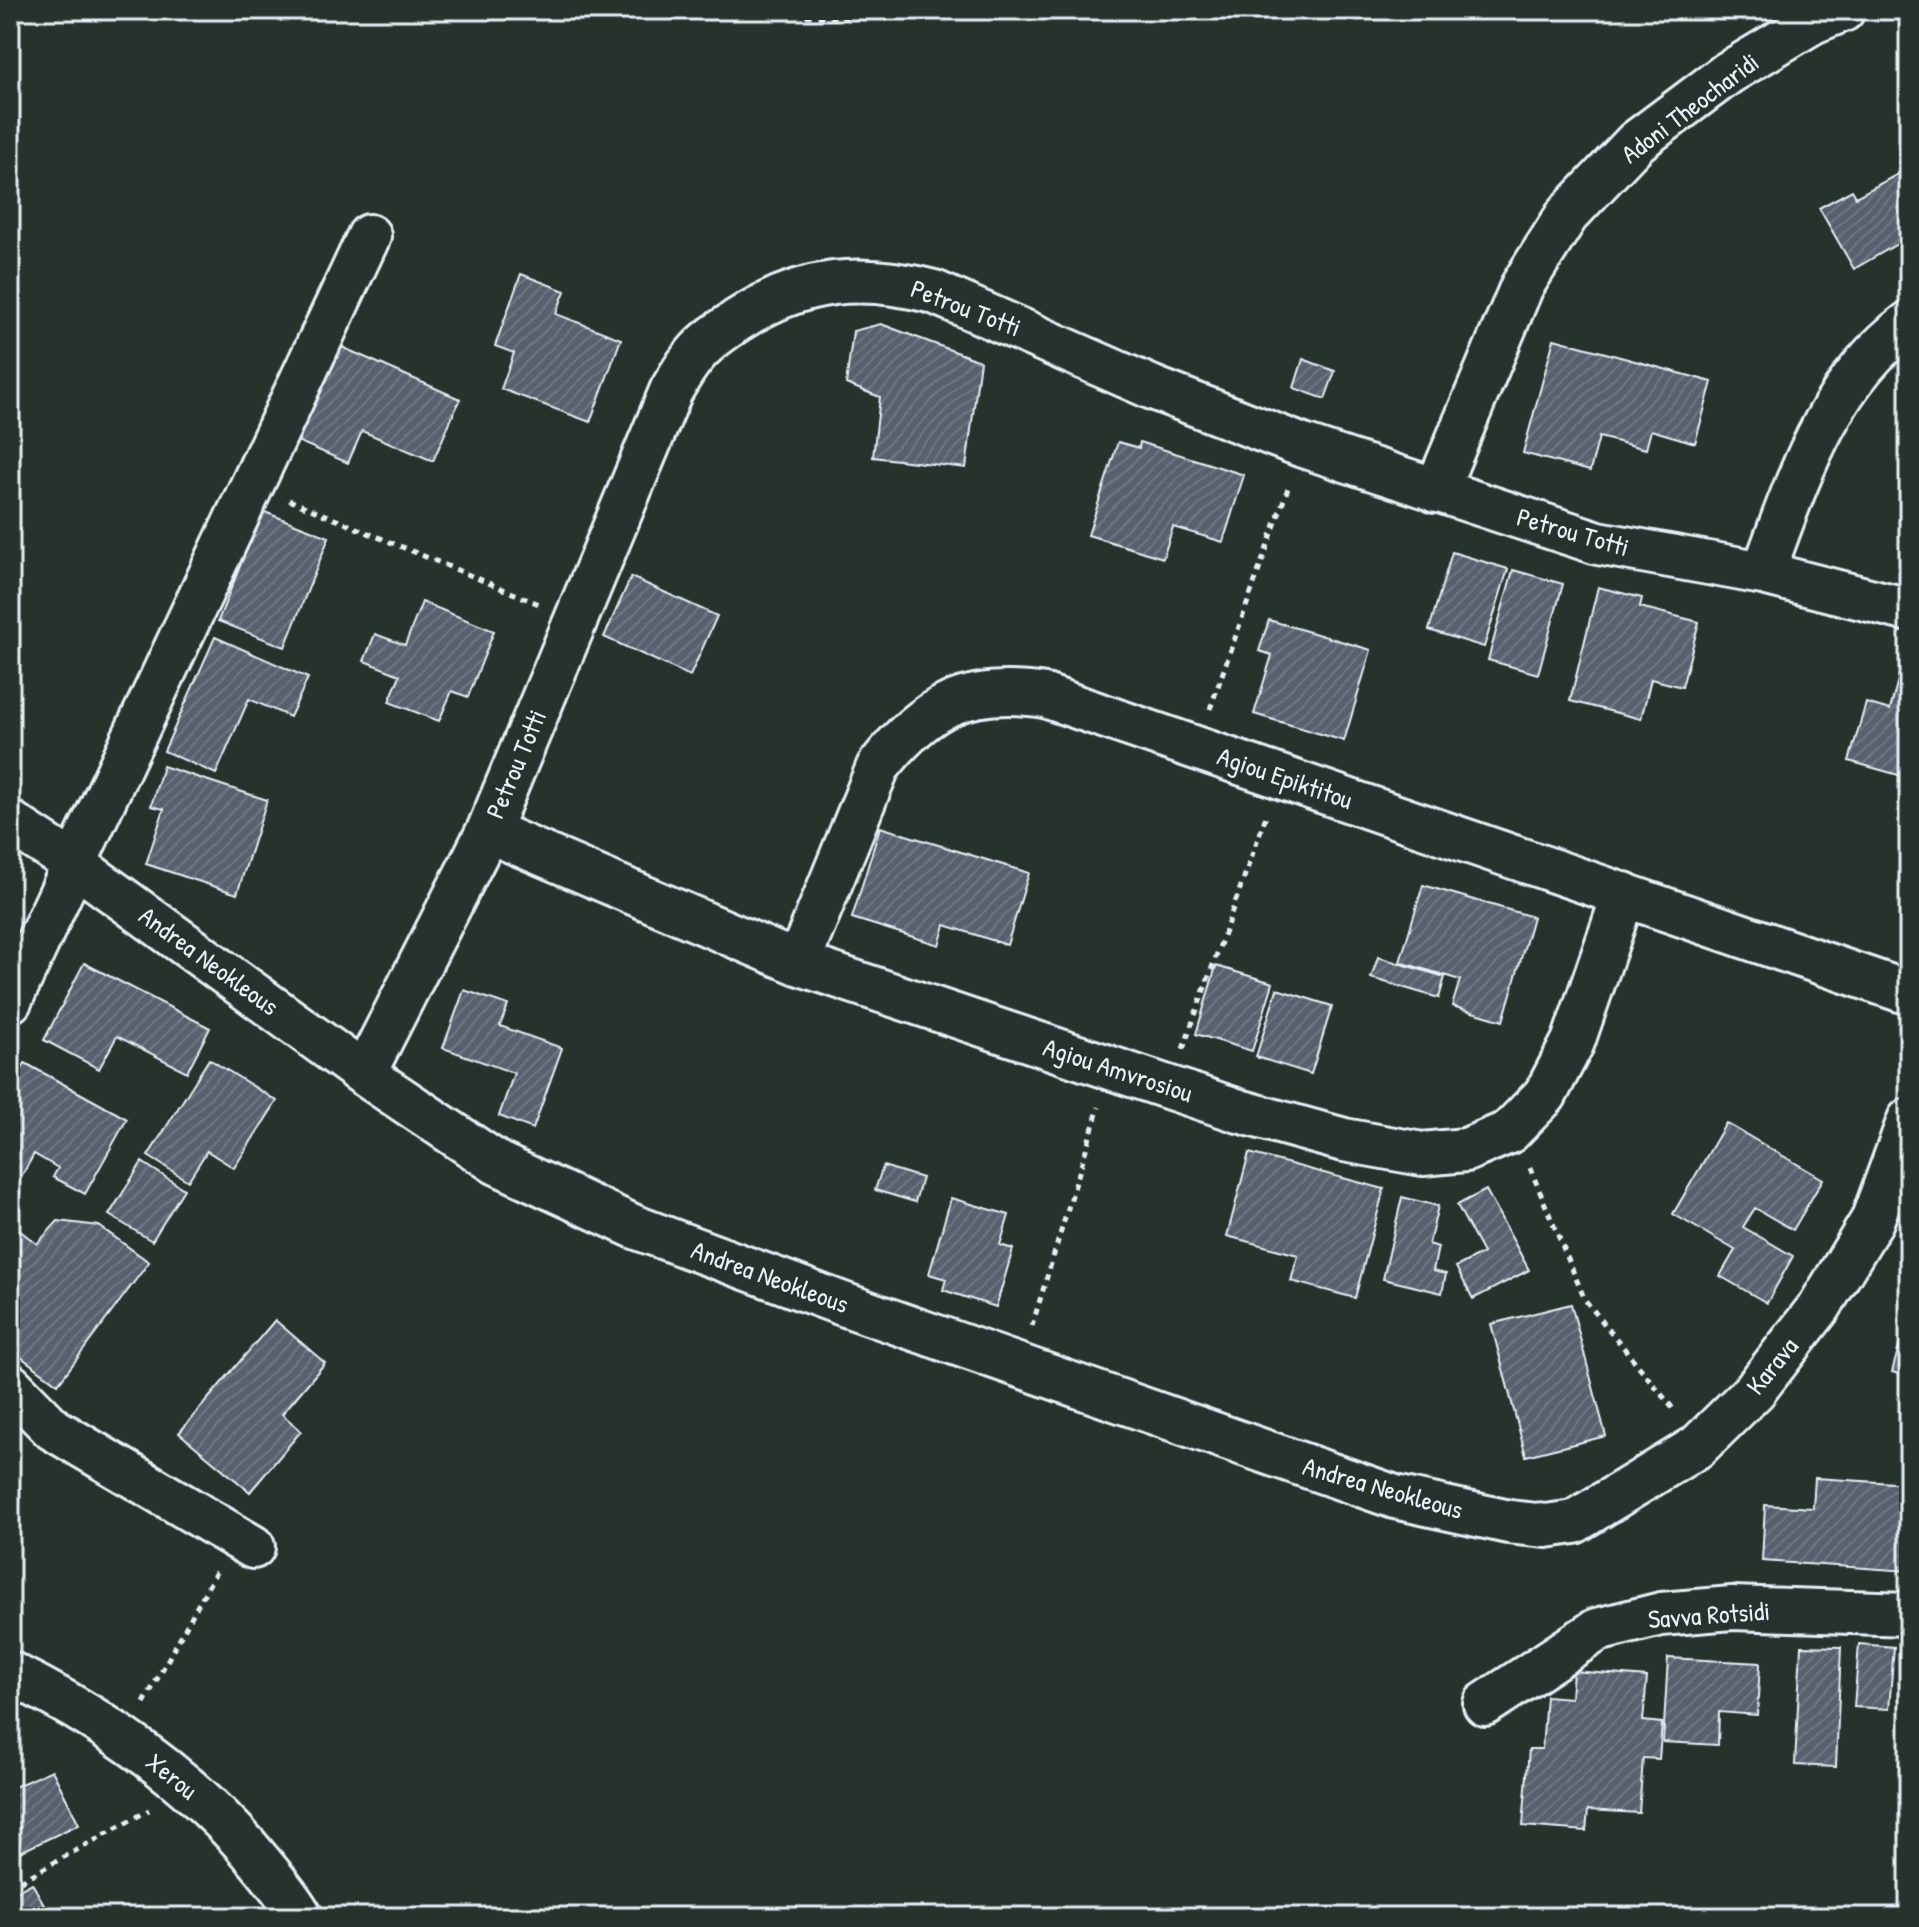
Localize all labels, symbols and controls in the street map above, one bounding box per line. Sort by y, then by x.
street label: Adoni Theocharidi [1614,44,1766,171]
street label: Petrou Totti [906,271,1026,344]
street label: Petrou Totti [1513,499,1633,564]
street label: Petrou Totti [477,704,554,824]
street label: Agiou Epiktitou [1213,738,1357,817]
street label: Andrea Neokleous [132,898,286,1023]
street label: Agiou Amvrosiou [1039,1029,1197,1110]
street label: Andrea Neokleous [687,1232,854,1321]
street label: Karava [1738,1330,1806,1402]
street label: Andrea Neokleous [1299,1448,1467,1527]
street label: Savva Rotsidi [1647,1593,1771,1636]
street label: Xerou [139,1744,205,1807]

